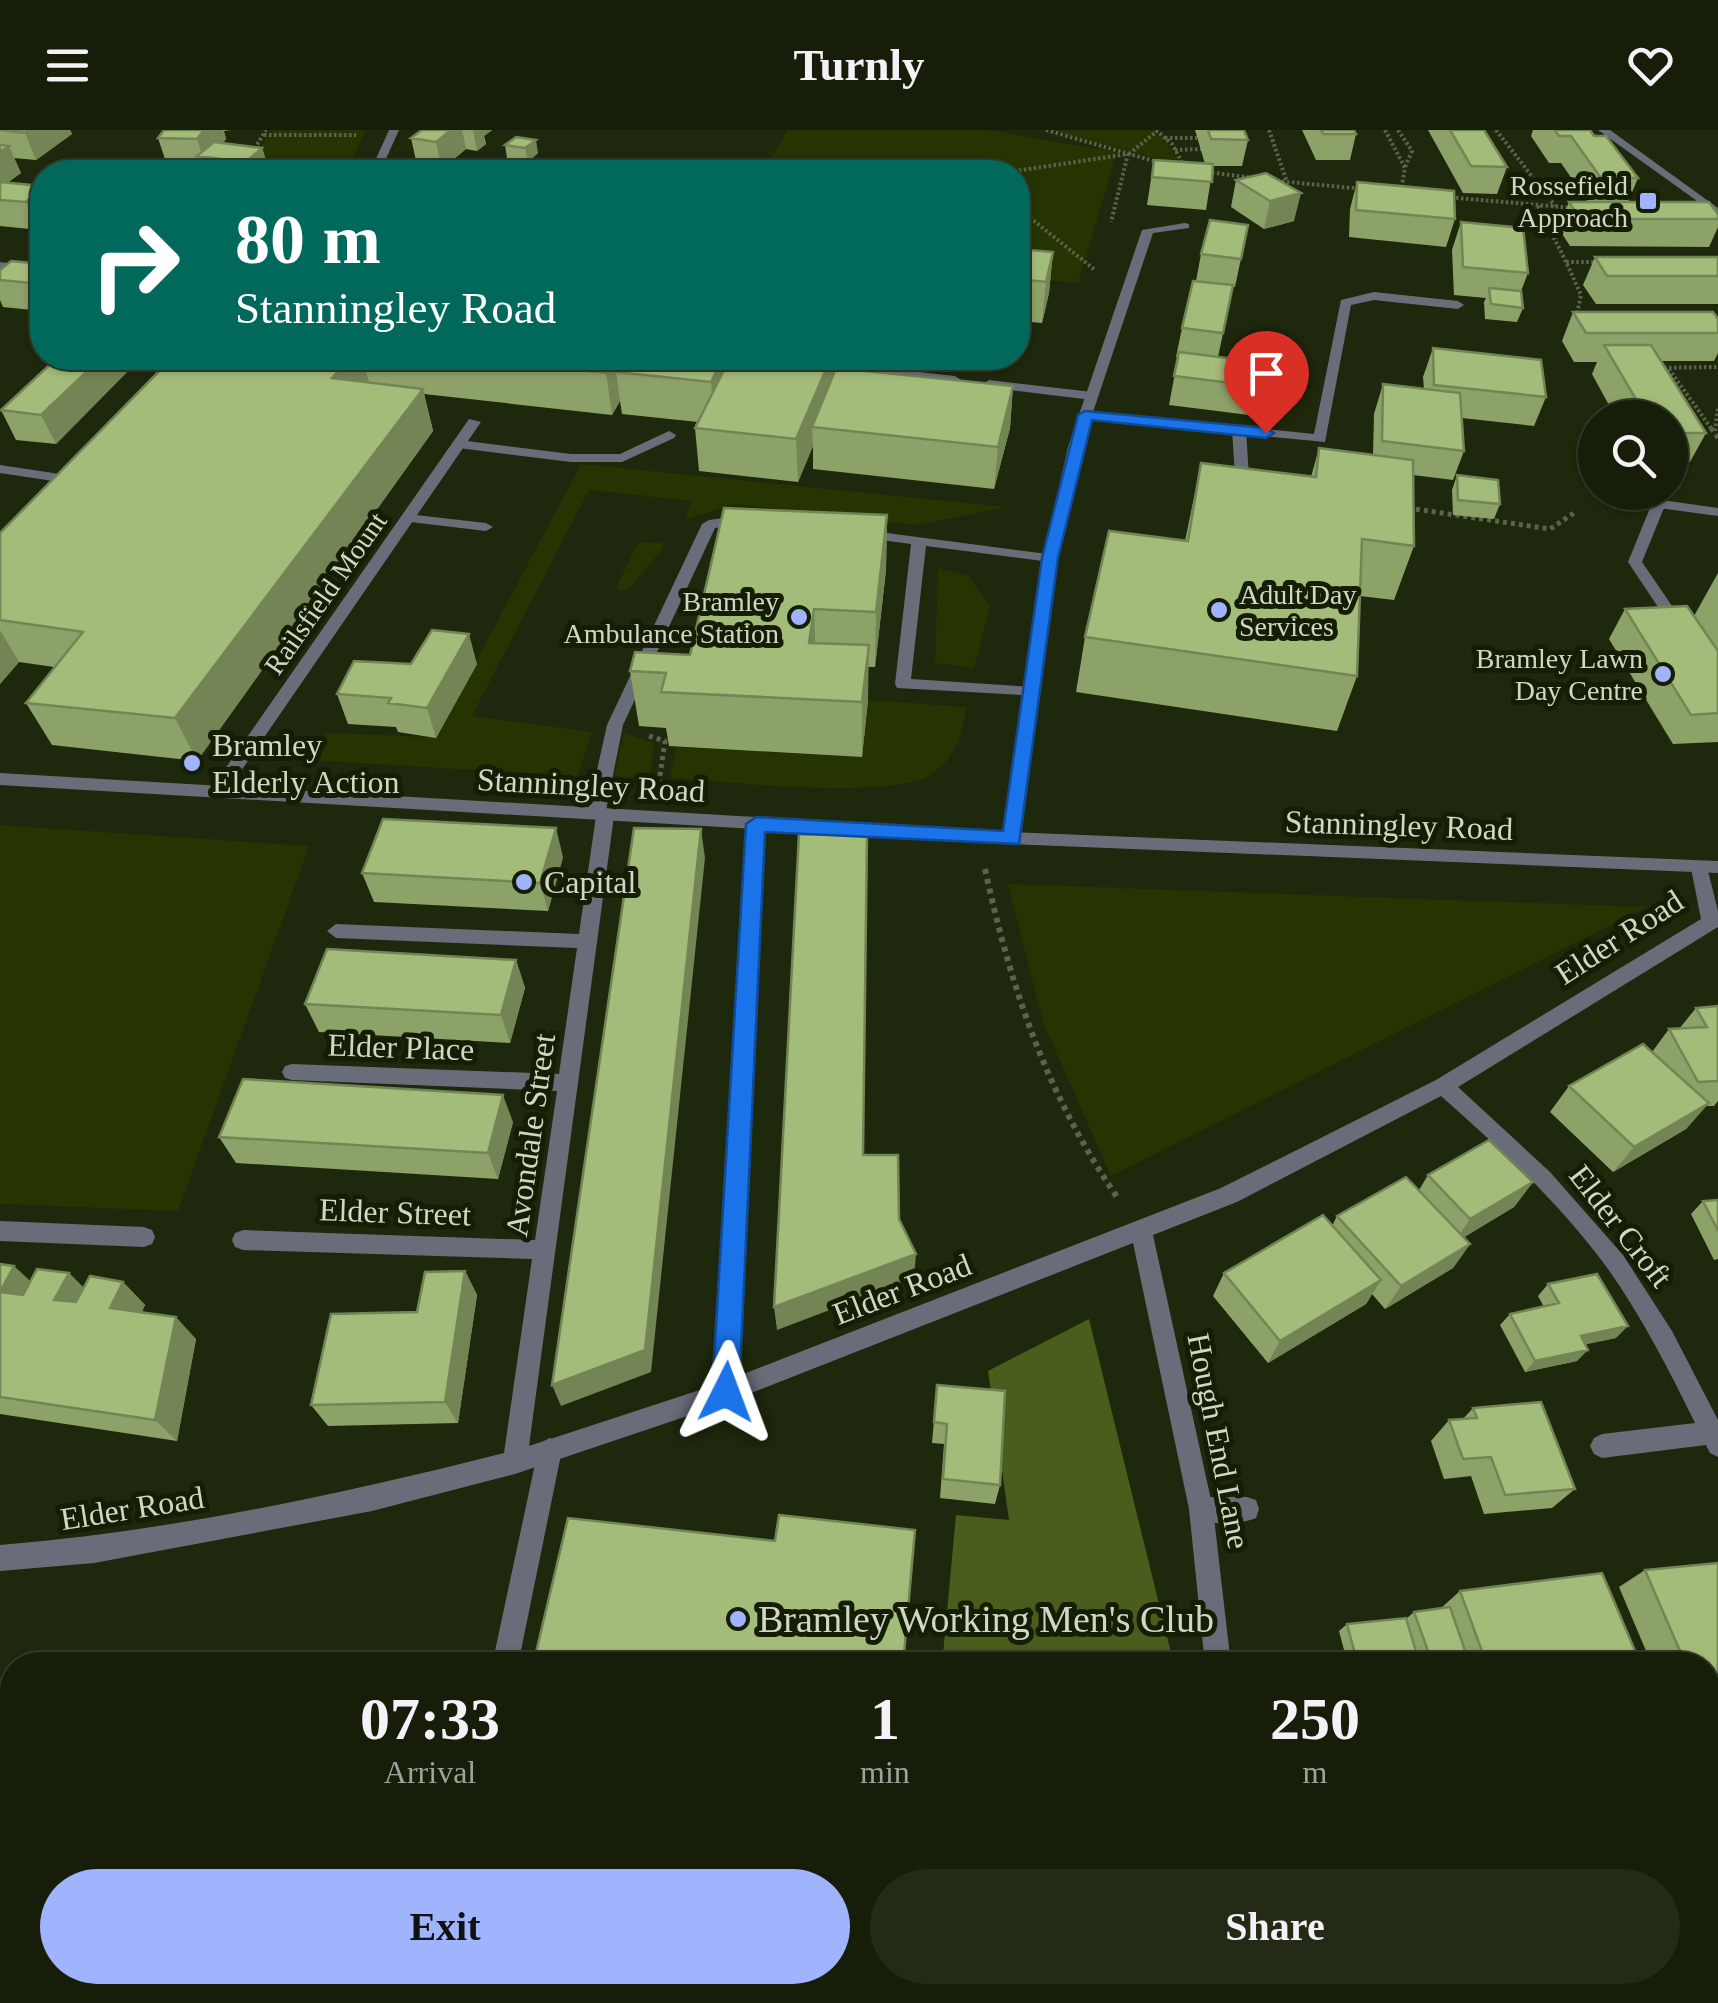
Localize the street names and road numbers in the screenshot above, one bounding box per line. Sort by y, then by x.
street label: Railsfield Mount [258,506,393,680]
street label: Stanningley Road [476,761,706,809]
street label: Stanningley Road [1284,803,1514,847]
street label: Elder Road [1548,882,1690,992]
street label: Elder Place [327,1026,475,1068]
street label: Avondale Street [498,1031,562,1239]
street label: Elder Croft [1562,1158,1680,1294]
street label: Elder Street [318,1191,472,1233]
street label: Elder Road [828,1246,976,1332]
street label: Hough End Lane [1180,1330,1258,1552]
street label: Elder Road [58,1479,206,1537]

